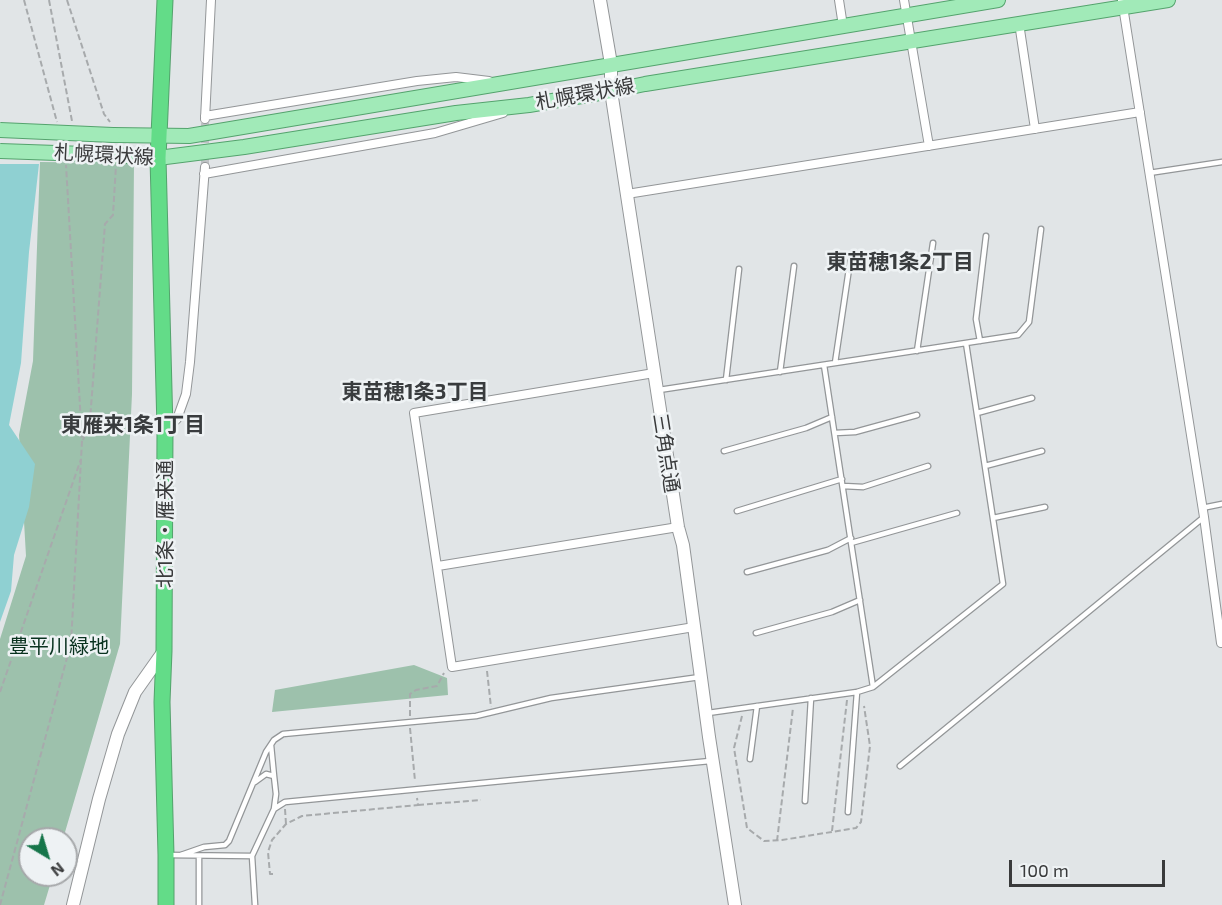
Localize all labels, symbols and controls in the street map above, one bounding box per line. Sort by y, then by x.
street label: 札幌環状線 [534,73,636,115]
street label: 札幌環状線 [53,140,155,170]
district label: 東苗穂1条2丁目 [826,249,974,275]
district label: 東苗穂1条3丁目 [342,379,488,405]
district label: 東雁来1条1丁目 [61,412,205,438]
street label: 三角点通 [648,412,684,494]
street label: 北1条・雁来通 [153,460,177,588]
park label: 豊平川緑地 [9,634,109,658]
north arrow [18,827,78,887]
scale bar [1012,848,1168,886]
text: N [48,859,69,881]
text: 100 m [1020,859,1069,881]

